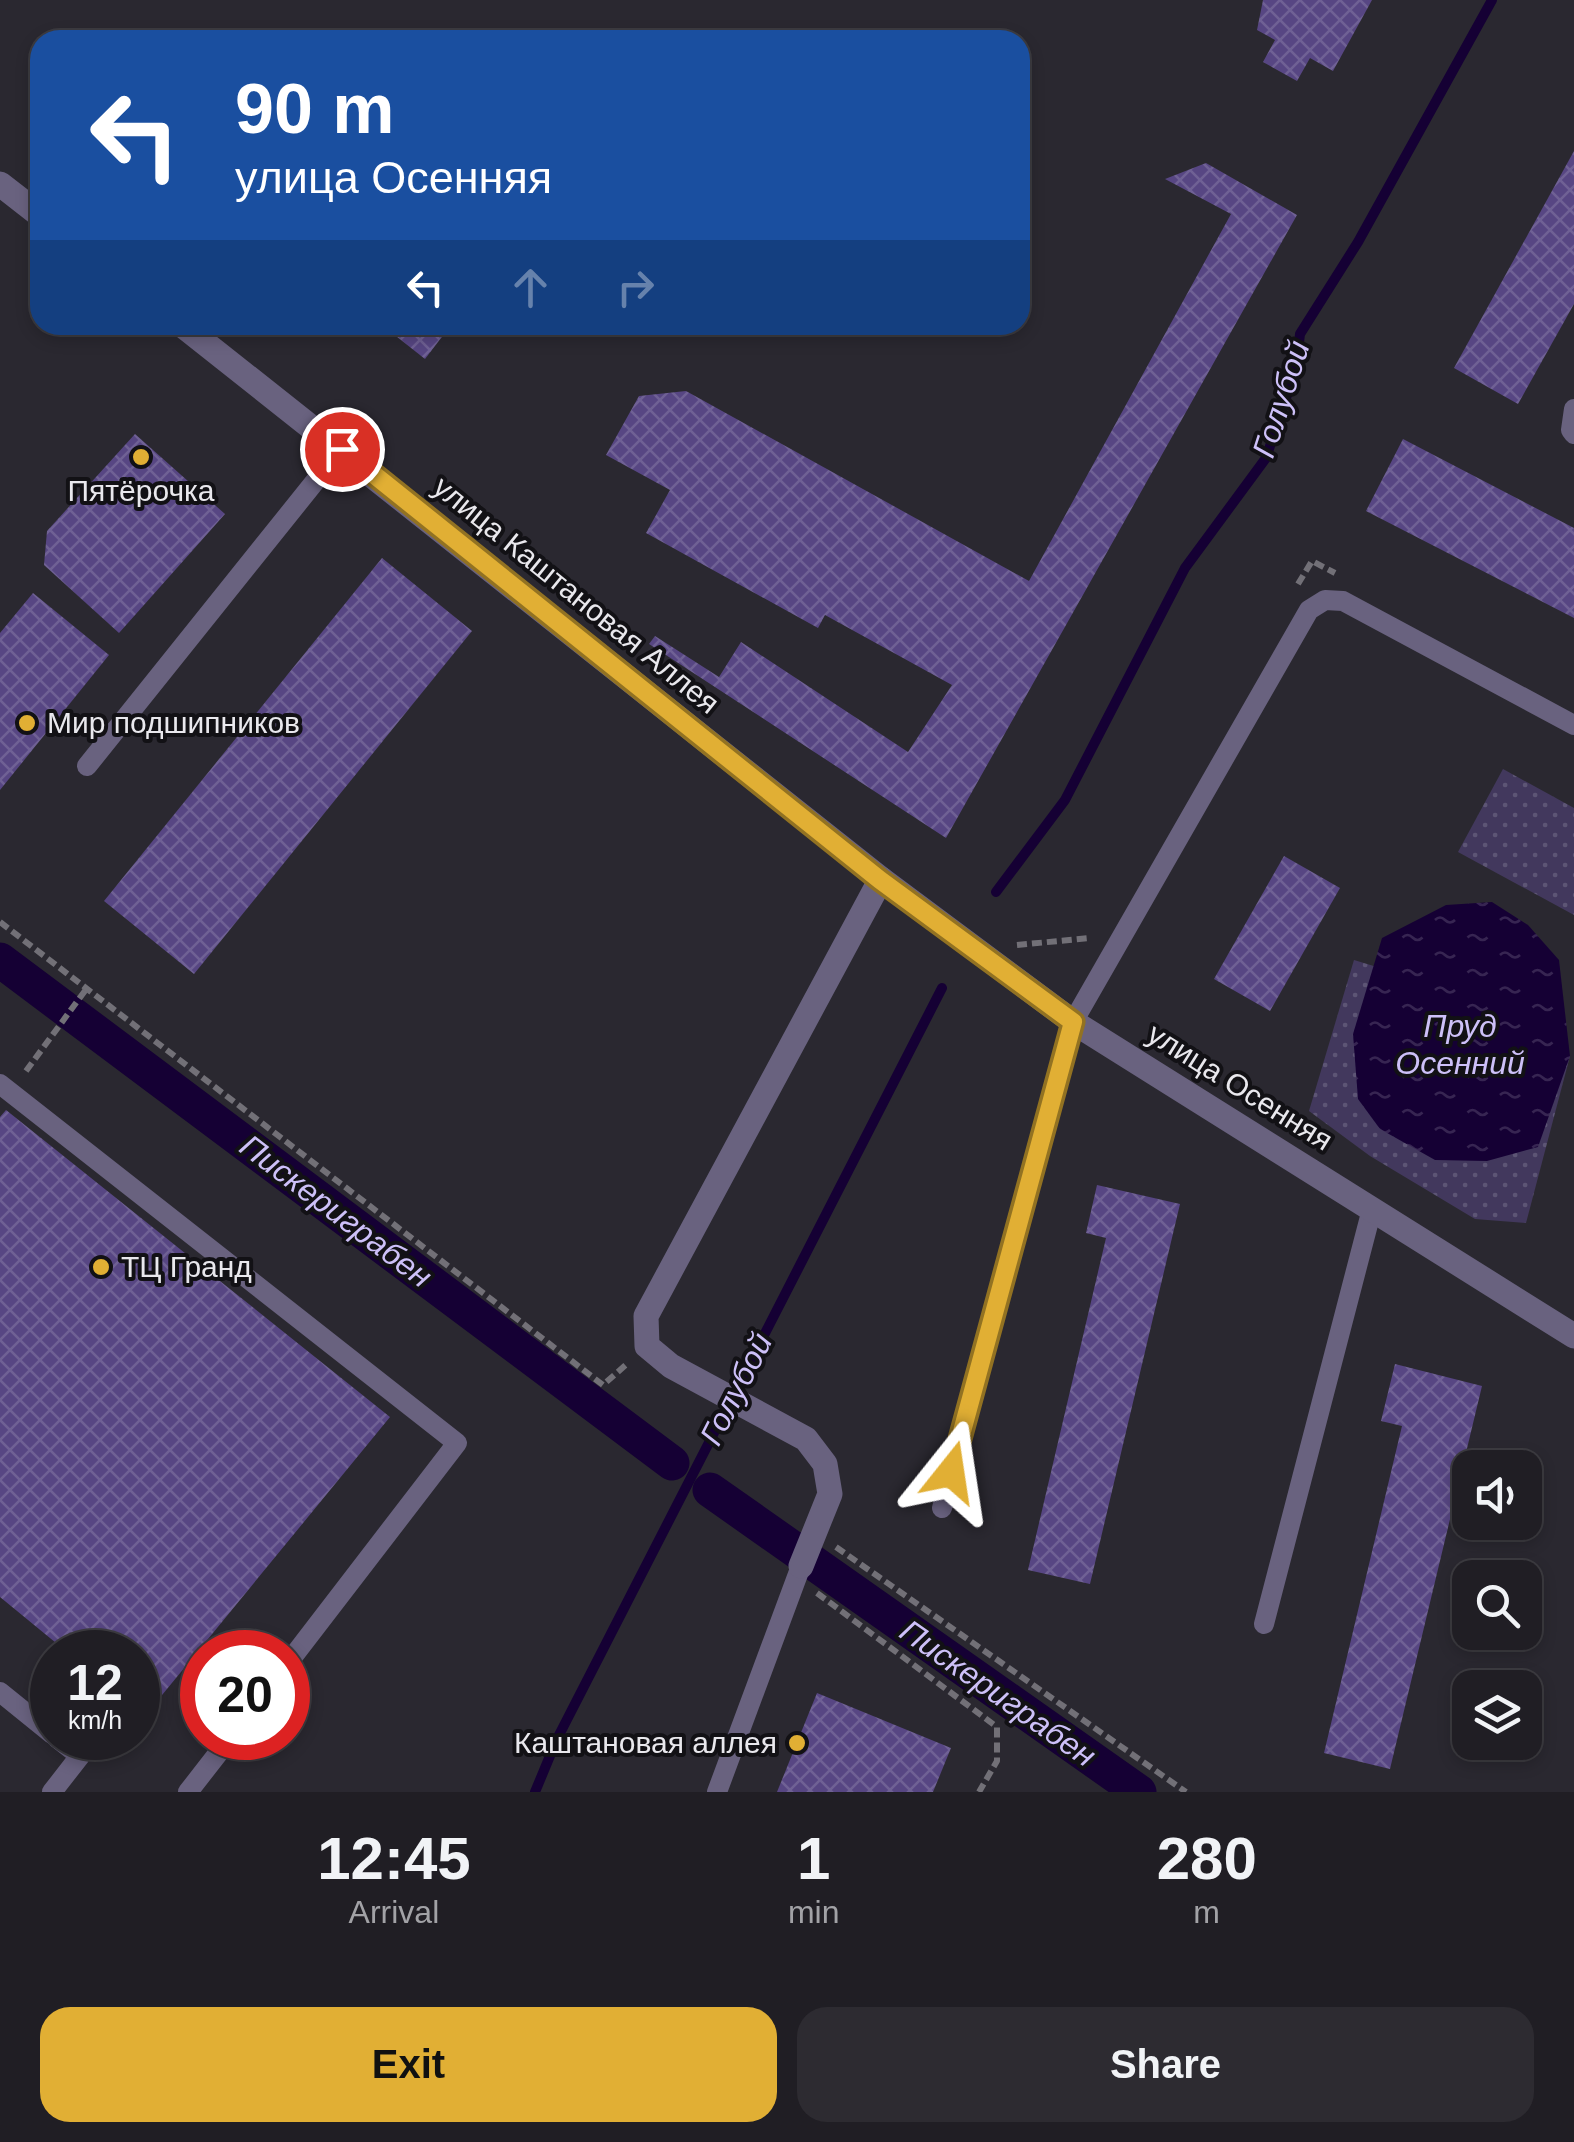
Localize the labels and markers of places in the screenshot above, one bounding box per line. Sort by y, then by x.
pin [300,407,385,492]
marker: Пятёрочка [130,446,152,468]
place label: Пятёрочка [67,474,215,507]
place label: Мир подшипников [47,706,300,739]
marker: Мир подшипников [16,712,38,734]
place label: ТЦ Гранд [121,1250,252,1283]
marker: ТЦ Гранд [90,1256,112,1278]
place label: Каштановая аллея [514,1726,777,1759]
marker: Каштановая аллея [786,1732,808,1754]

